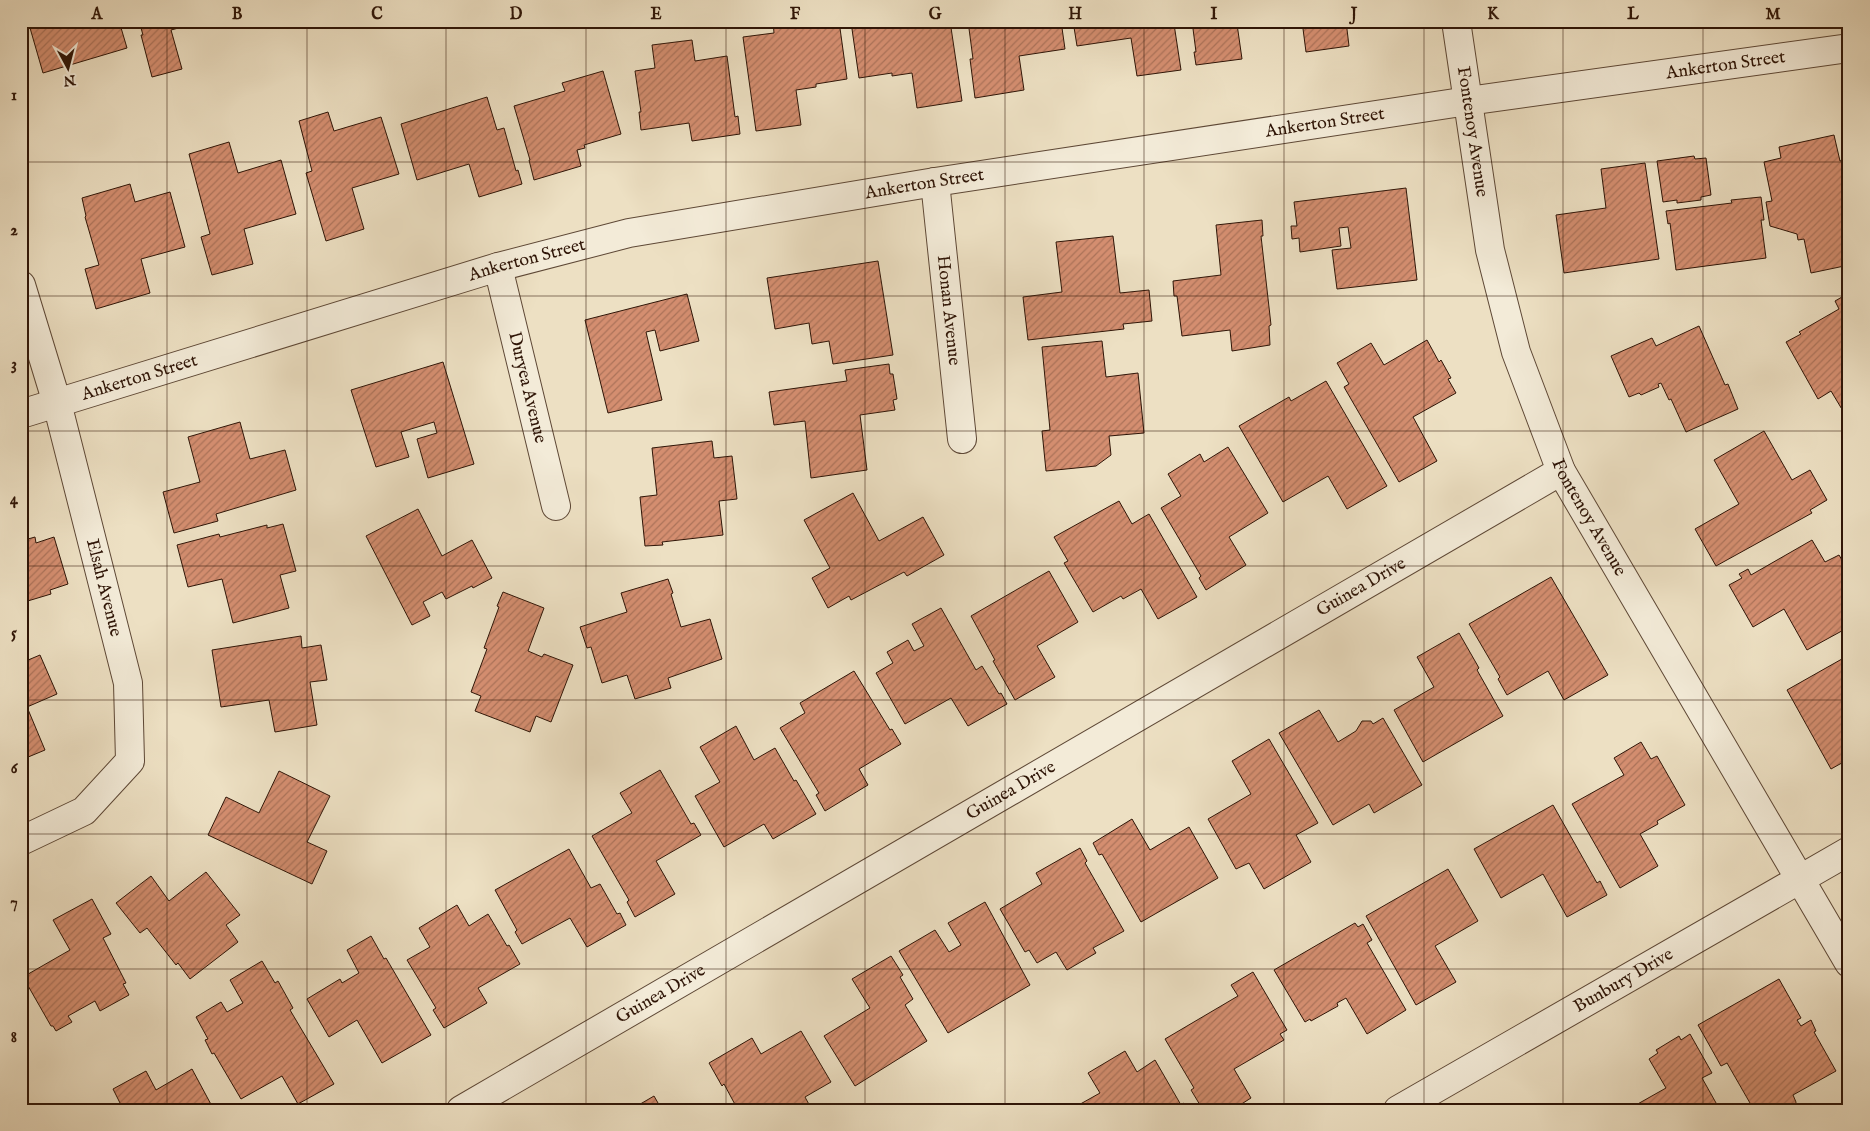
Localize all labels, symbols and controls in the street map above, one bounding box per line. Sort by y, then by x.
text: A [91,5,104,25]
text: B [232,5,243,25]
text: C [371,5,383,25]
text: D [510,5,523,25]
text: E [650,5,662,25]
text: F [790,5,801,25]
text: G [929,5,942,25]
text: H [1068,5,1082,25]
text: I [1211,5,1218,25]
text: J [1349,5,1358,25]
text: K [1487,5,1500,25]
text: L [1627,5,1639,25]
text: M [1765,5,1781,25]
north arrow [42,42,92,92]
street label: Ankerton Street [1664,45,1787,85]
street label: Fontenoy Avenue [1451,65,1494,199]
text: N [62,70,78,90]
text: 1 [11,86,17,106]
street label: Ankerton Street [1263,102,1386,143]
street label: Ankerton Street [862,163,986,205]
text: 2 [10,221,18,241]
street label: Ankerton Street [465,233,588,287]
street label: Honan Avenue [931,254,966,367]
street label: Duryea Avenue [503,329,552,446]
street label: Ankerton Street [78,349,200,406]
text: 3 [11,355,17,375]
street label: Fontenoy Avenue [1546,456,1632,580]
text: 4 [10,490,19,510]
street label: Elsah Avenue [80,536,127,639]
street label: Guinea Drive [1312,552,1410,622]
text: 5 [11,624,17,644]
street label: Guinea Drive [962,755,1060,826]
text: 6 [11,759,19,779]
text: 7 [10,893,18,913]
street label: Bunbury Drive [1570,943,1677,1018]
street label: Guinea Drive [612,959,710,1029]
text: 8 [11,1028,17,1048]

